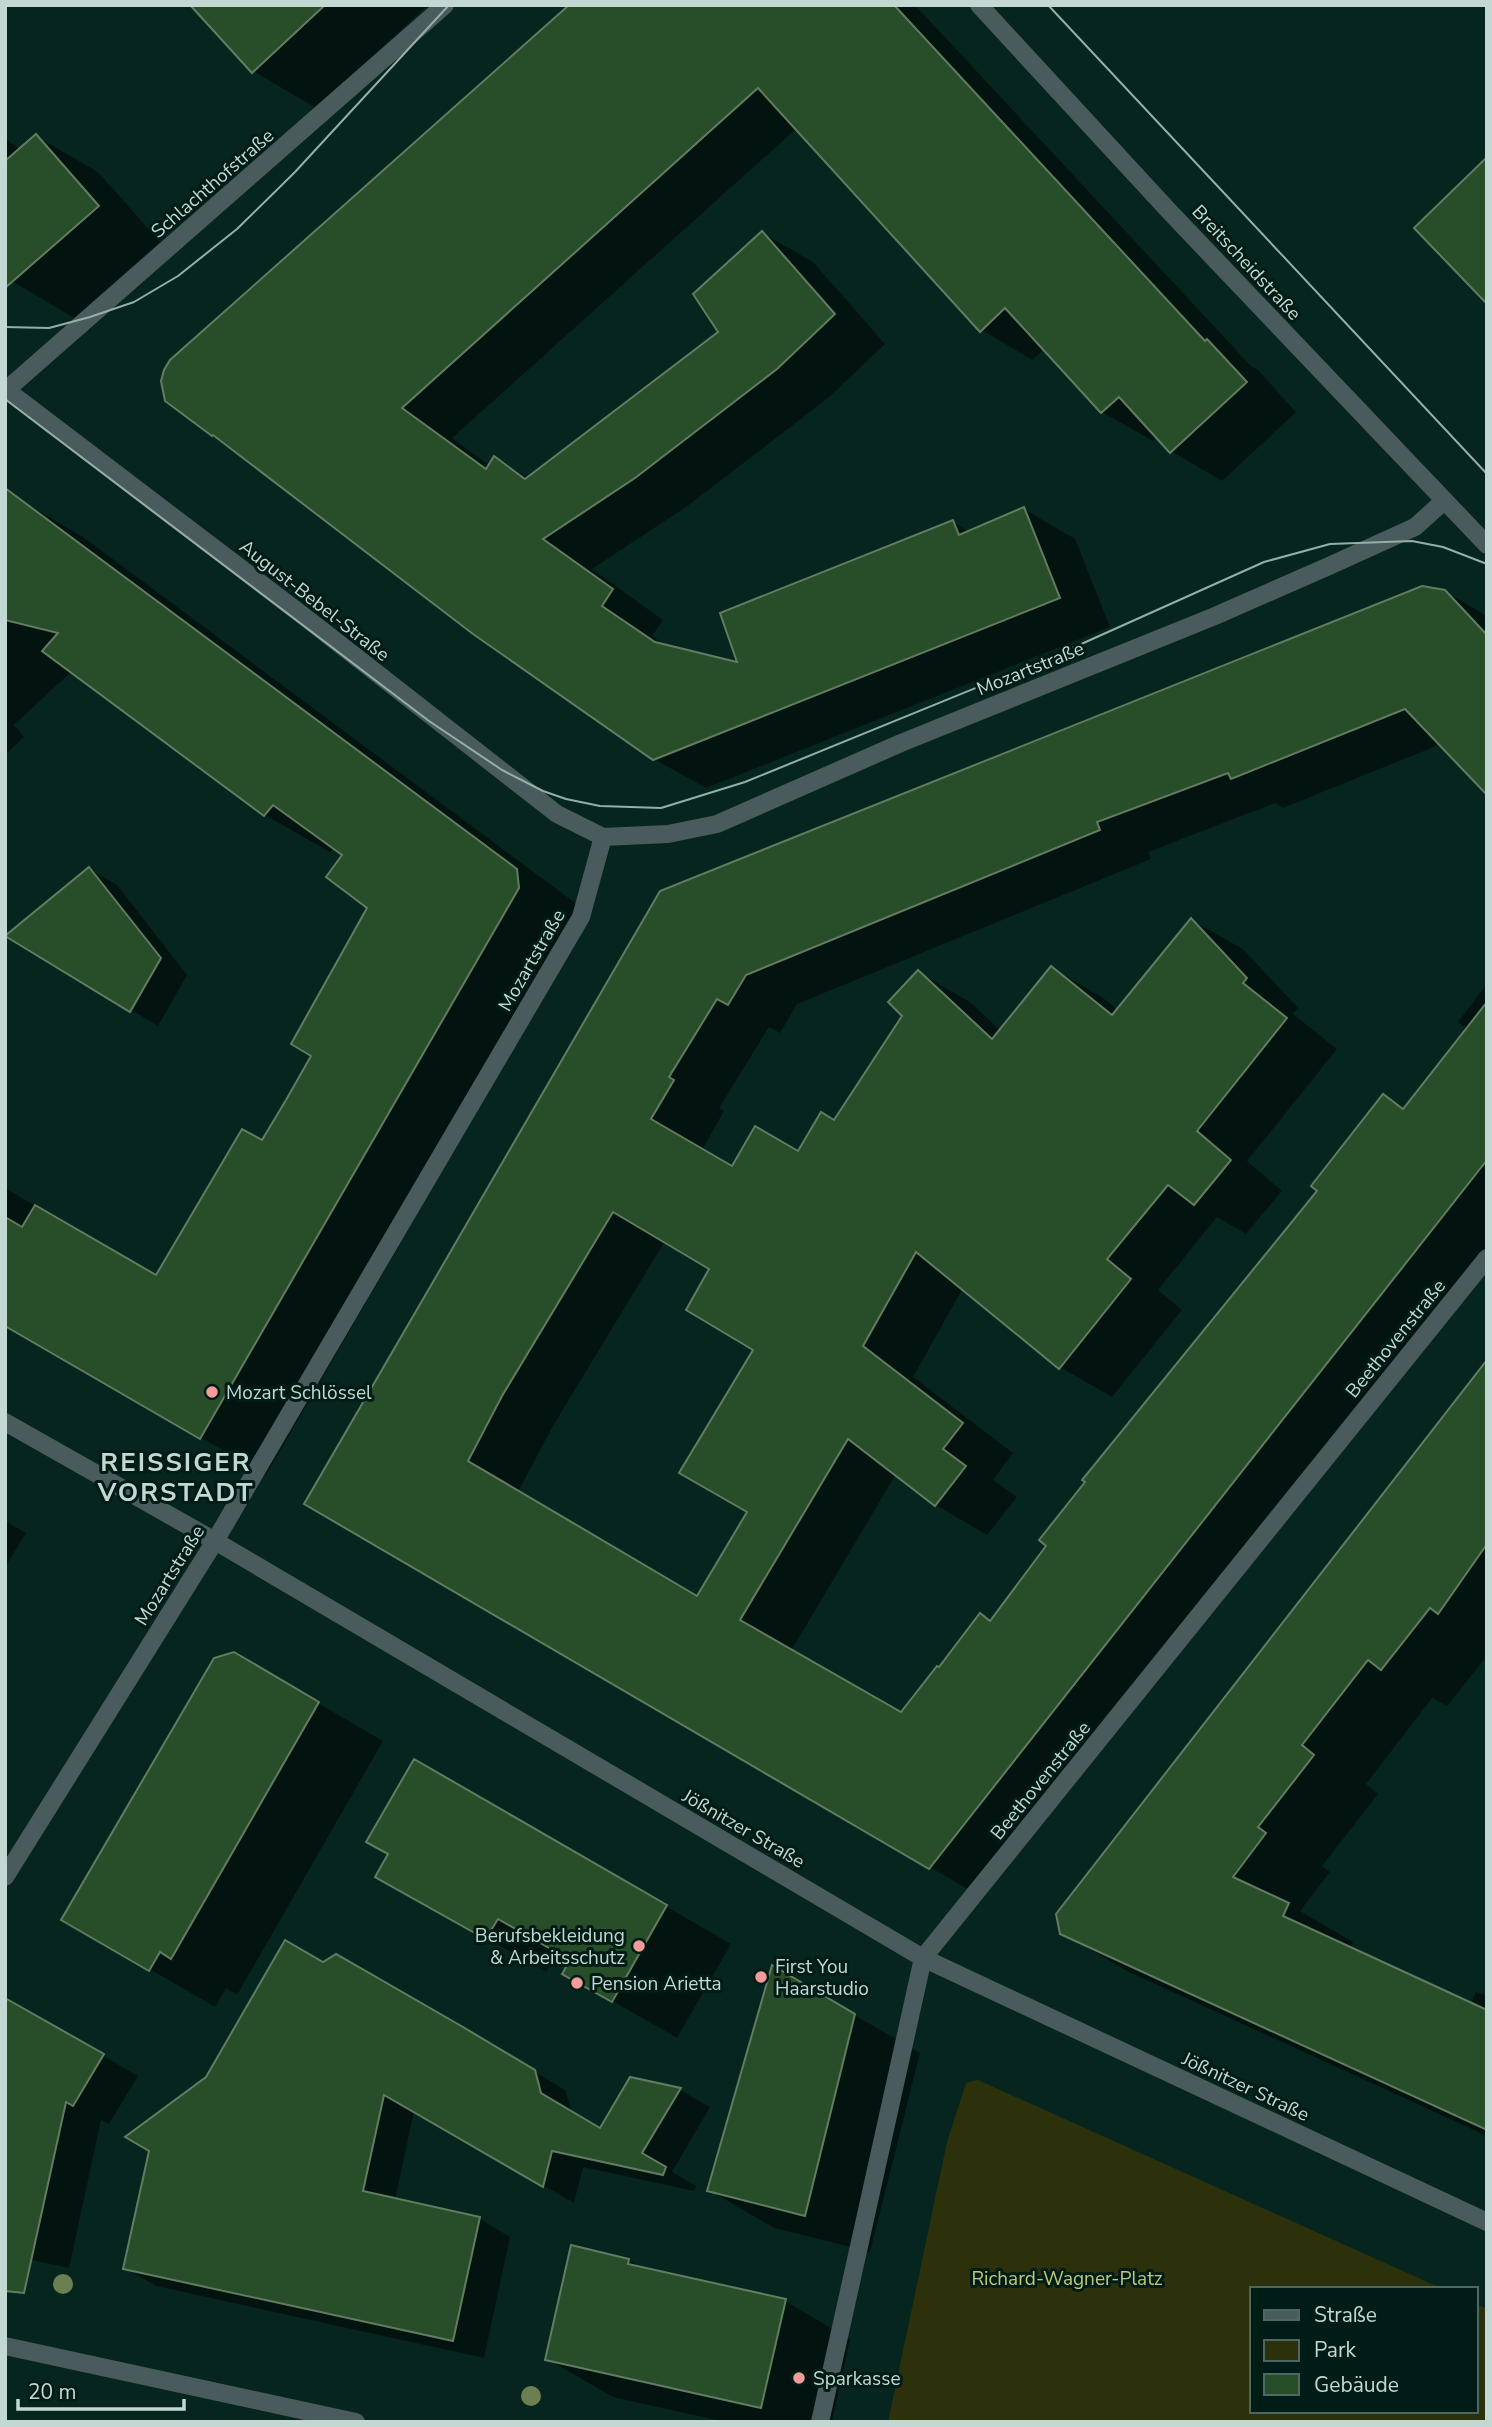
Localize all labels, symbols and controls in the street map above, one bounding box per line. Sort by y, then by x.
street label: Schlachthofstraße [146,123,280,244]
street label: Breitscheidstraße [1186,199,1307,326]
street label: August-Bebel-Straße [234,534,395,668]
street label: Mozartstraße [973,636,1088,702]
street label: Mozartstraße [492,905,572,1016]
street label: Beethovenstraße [1340,1274,1452,1403]
place label: Mozart Schlössel [226,1380,372,1406]
marker: Mozart Schlössel [204,1384,220,1400]
district label: REISSIGER VORSTADT [97,1445,254,1510]
street label: Mozartstraße [129,1520,211,1631]
street label: Beethovenstraße [985,1716,1097,1845]
street label: Jößnitzer Straße [677,1783,810,1875]
place label: Berufsbekleidung & Arbeitsschutz [475,1923,625,1971]
marker: Berufsbekleidung & Arbeitsschutz [631,1938,647,1954]
place label: First You Haarstudio [775,1954,869,2002]
marker: First You Haarstudio [753,1969,769,1985]
place label: Pension Arietta [591,1971,722,1997]
marker: Pension Arietta [569,1975,585,1991]
street label: Jößnitzer Straße [1177,2046,1313,2128]
park label: Richard-Wagner-Platz [971,2266,1163,2292]
legend [1250,2287,1478,2413]
text: Straße [1314,2301,1377,2329]
text: Park [1314,2336,1356,2364]
place label: Sparkasse [813,2366,901,2392]
scale bar [18,2368,184,2412]
marker: Sparkasse [791,2370,807,2386]
text: Gebäude [1314,2371,1399,2399]
text: 20 m [28,2378,77,2406]

